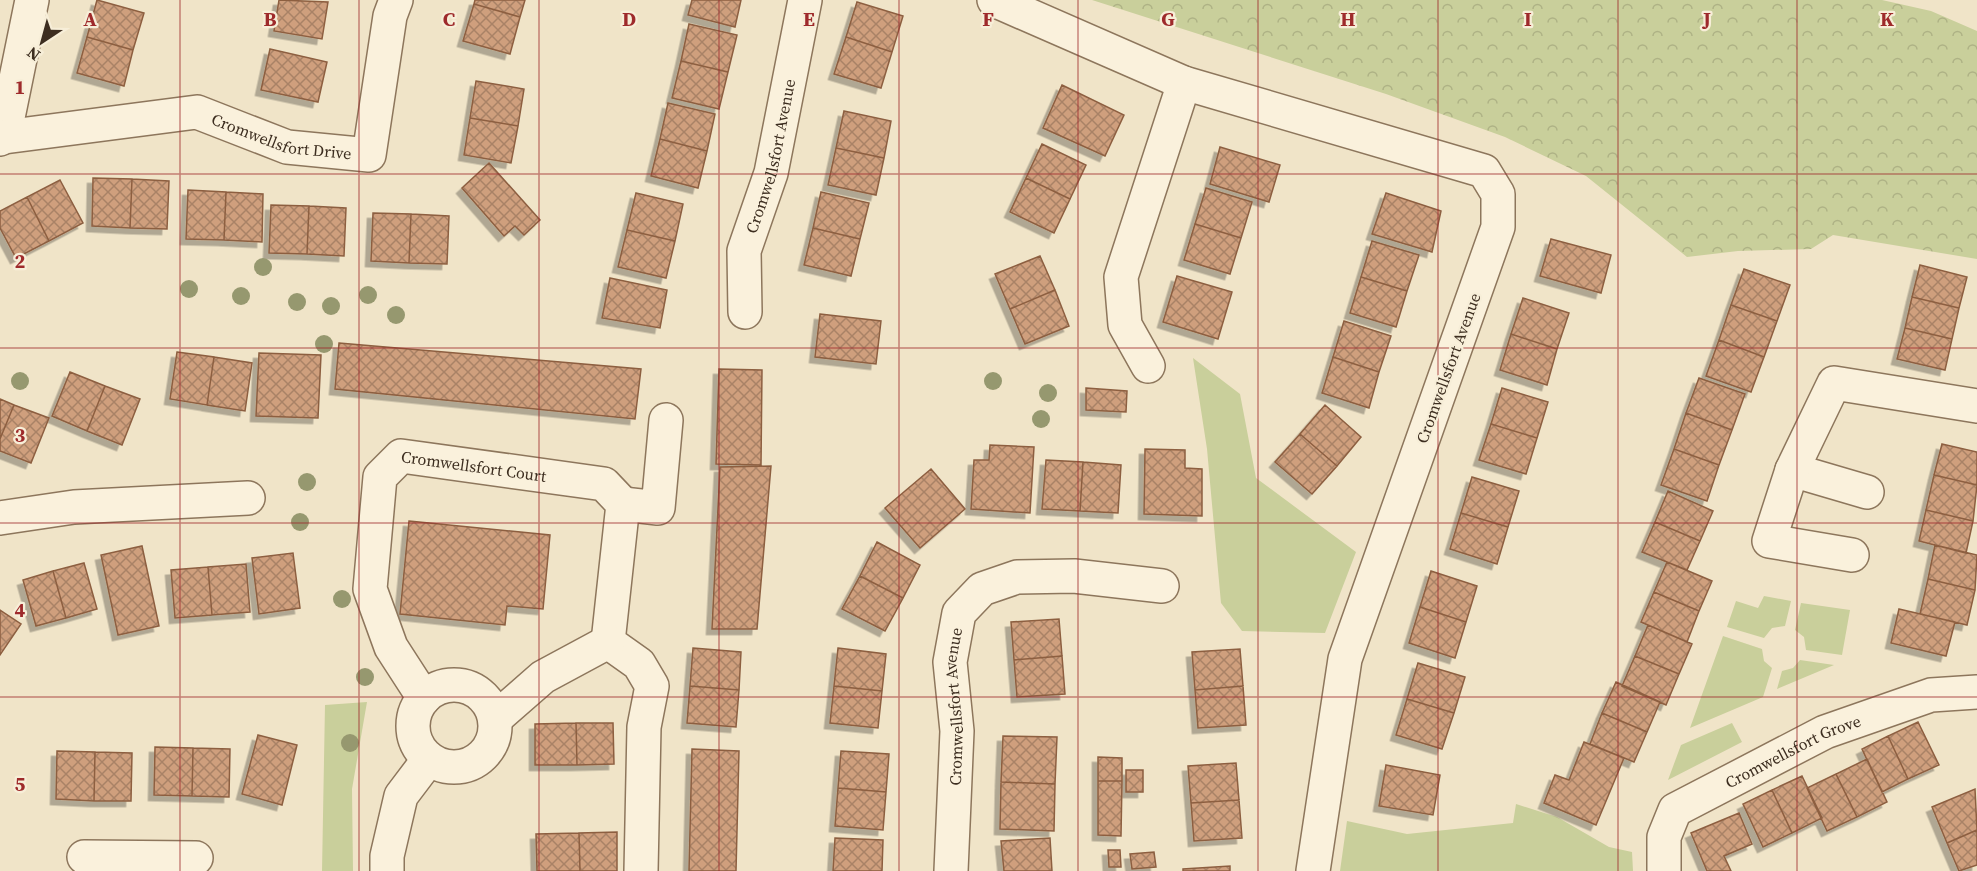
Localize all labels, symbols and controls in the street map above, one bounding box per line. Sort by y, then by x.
text: A [83,5,97,33]
text: B [263,5,277,33]
text: C [443,5,455,33]
text: D [622,5,636,33]
text: E [803,5,815,33]
text: F [982,5,994,33]
text: G [1161,5,1175,33]
text: H [1340,5,1356,33]
text: I [1524,5,1532,33]
text: J [1701,5,1711,33]
text: K [1880,5,1894,33]
north arrow [12,12,72,72]
text: N [22,42,44,66]
text: 1 [15,73,25,101]
street label: Cromwellsfort Avenue [740,77,800,236]
street label: Cromwellsfort Drive [208,108,352,164]
text: 2 [15,247,26,275]
street label: Cromwellsfort Avenue [1411,290,1485,446]
text: 3 [15,421,26,449]
street label: Cromwellsfort Court [400,445,549,487]
text: 4 [15,596,26,624]
street label: Cromwellsfort Avenue [939,626,968,786]
street label: Cromwellsfort Grove [1721,709,1864,793]
text: 5 [15,770,26,798]

